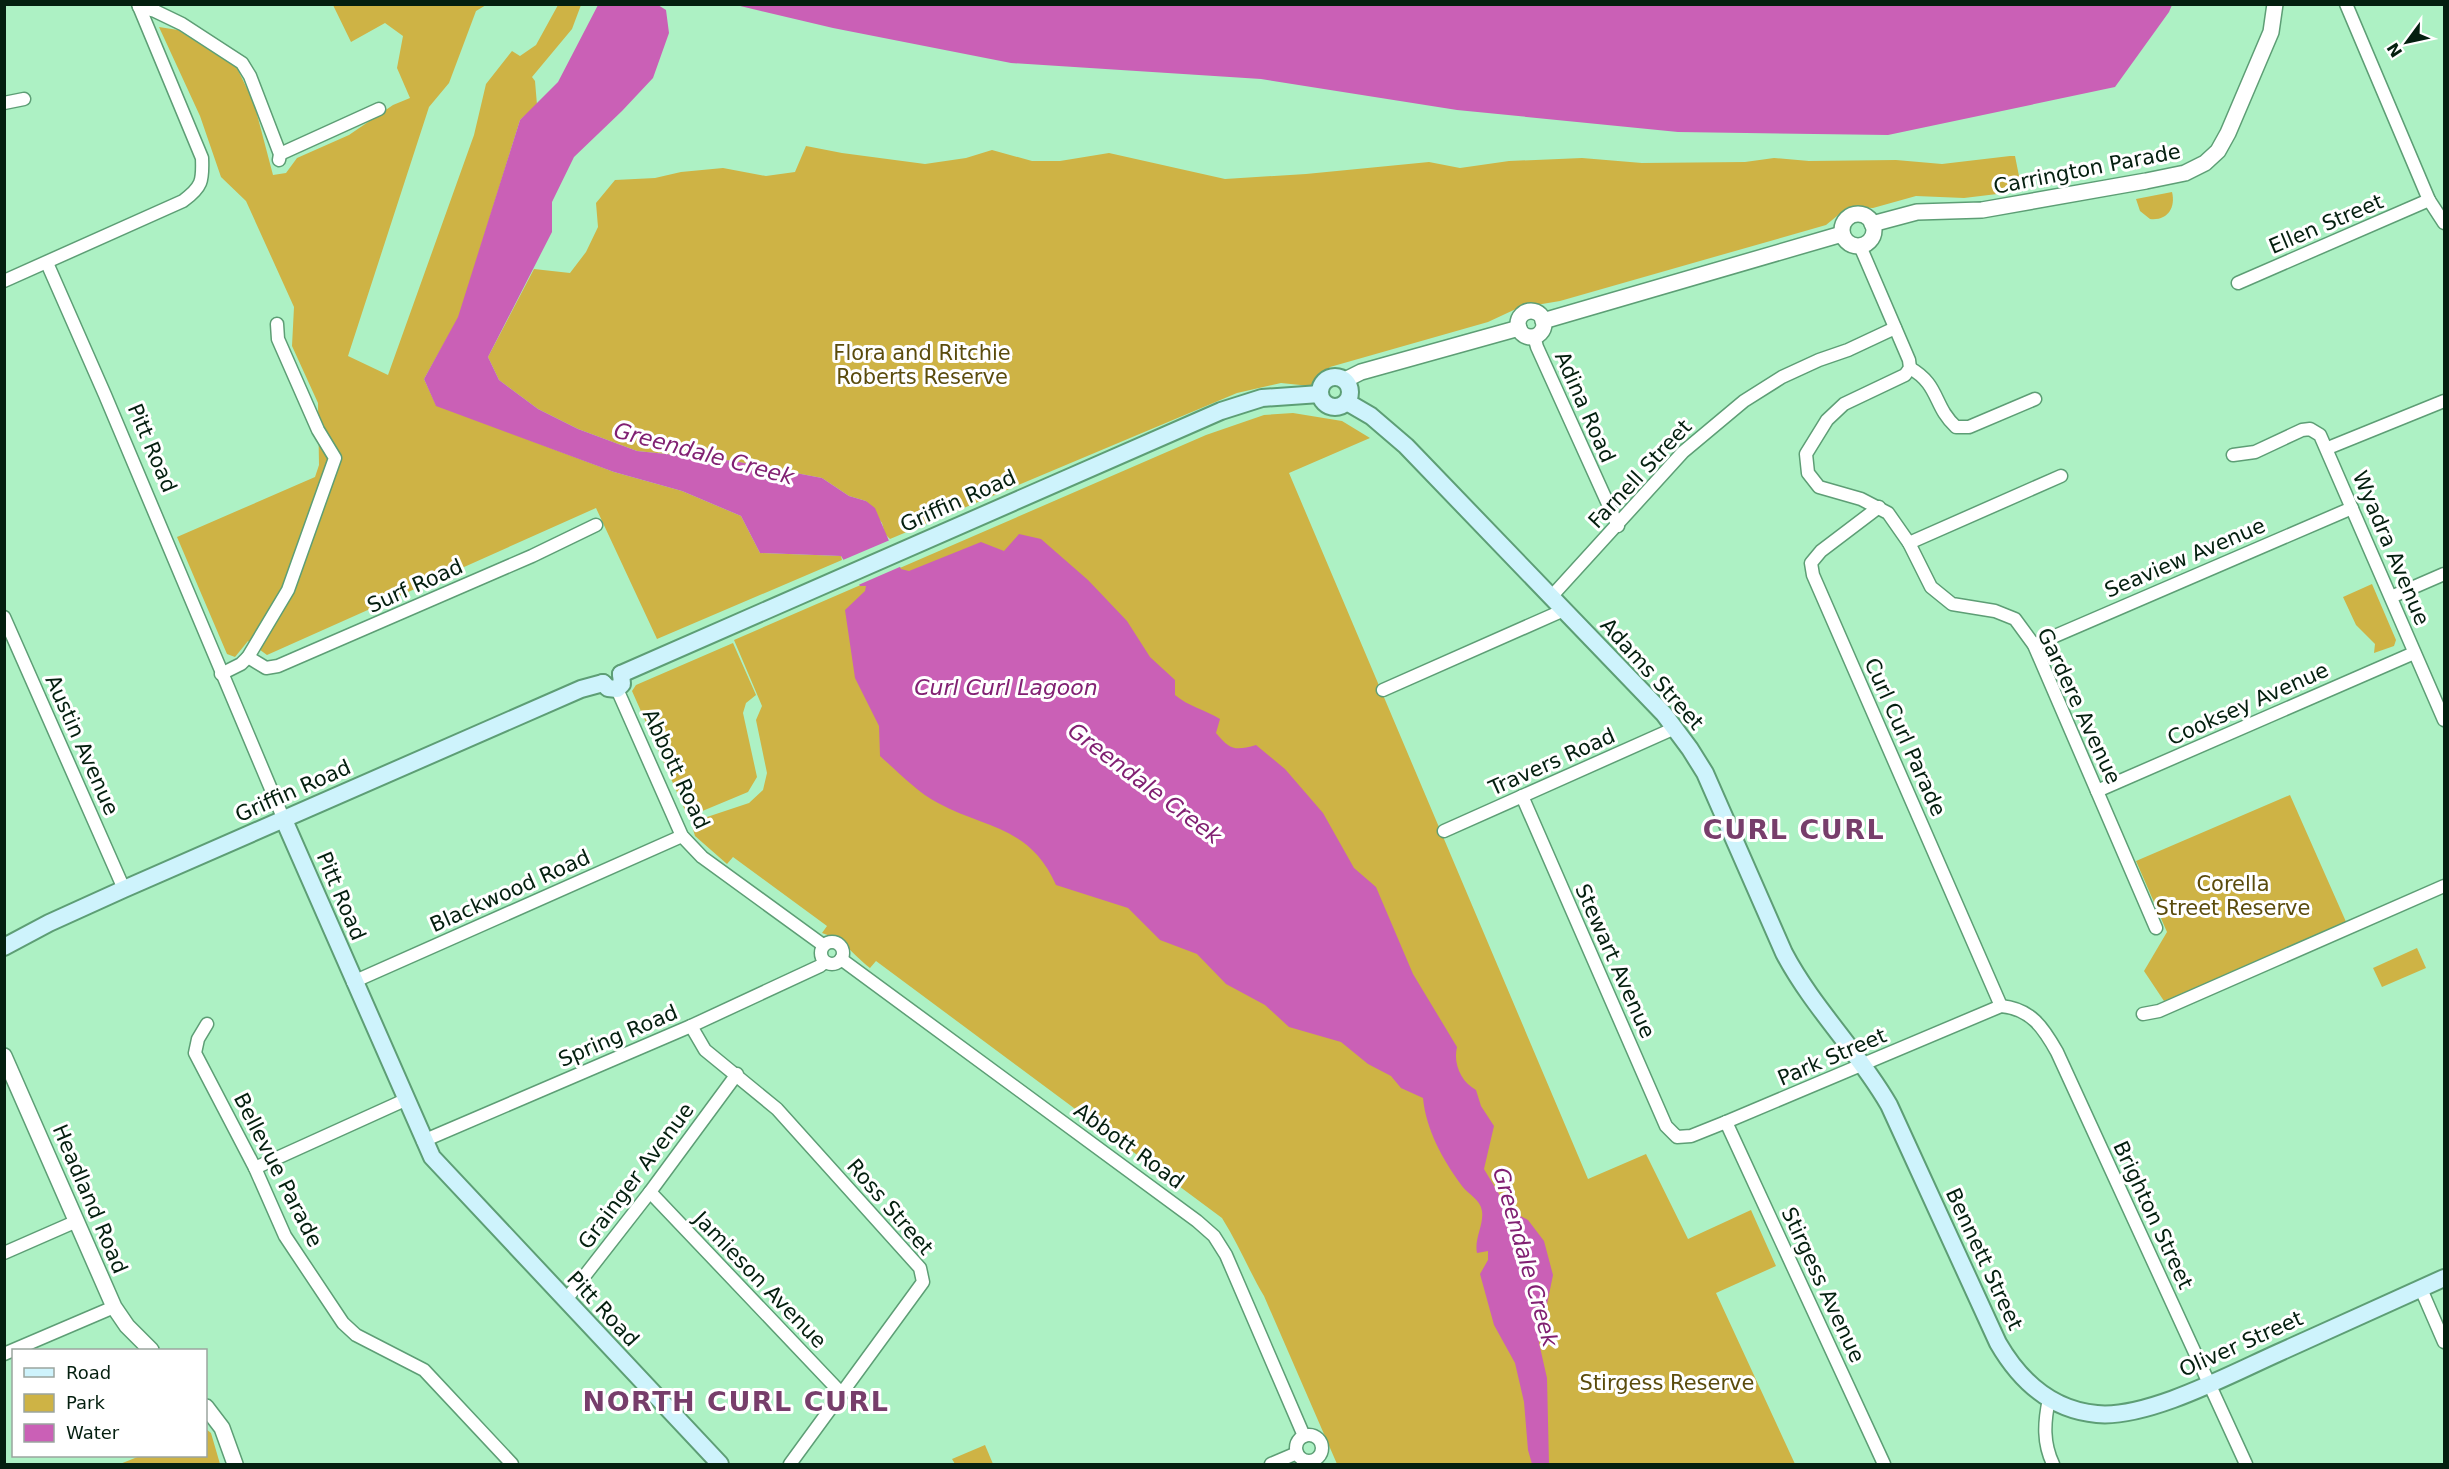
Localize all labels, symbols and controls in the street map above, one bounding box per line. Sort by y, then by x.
north arrow [2377,12,2437,72]
text: N [2383,39,2406,61]
street label: Carrington Parade [1991,139,2183,199]
street label: Ellen Street [2265,189,2387,259]
park label: Flora and Ritchie Roberts Reserve [833,341,1011,389]
street label: Adina Road [1550,348,1620,466]
street label: Pitt Road [123,400,181,496]
street label: Farnell Street [1584,415,1696,533]
water label: Greendale Creek [611,417,798,490]
street label: Griffin Road [897,465,1019,537]
street label: Wyadra Avenue [2348,467,2434,629]
street label: Seaview Avenue [2101,513,2269,603]
street label: Surf Road [364,554,466,618]
street label: Adams Street [1596,613,1708,735]
street label: Gardere Avenue [2032,624,2126,788]
street label: Curl Curl Parade [1859,654,1951,820]
street label: Cooksey Avenue [2164,658,2332,750]
street label: Austin Avenue [40,671,124,819]
water label: Curl Curl Lagoon [914,675,1098,700]
street label: Abbott Road [638,705,714,833]
water label: Greendale Creek [1063,718,1227,850]
street label: Travers Road [1484,723,1619,801]
street label: Griffin Road [232,755,354,827]
district label: CURL CURL [1703,814,1885,845]
street label: Blackwood Road [426,845,594,937]
street label: Pitt Road [312,848,370,944]
park label: Corella Street Reserve [2156,872,2310,920]
street label: Stewart Avenue [1570,880,1660,1042]
street label: Spring Road [555,1000,681,1072]
street label: Park Street [1774,1023,1890,1091]
street label: Bellevue Parade [229,1089,327,1251]
street label: Grainger Avenue [573,1098,699,1254]
street label: Abbott Road [1069,1098,1189,1194]
street label: Headland Road [48,1121,132,1277]
street label: Brighton Street [2108,1137,2198,1293]
street label: Ross Street [842,1154,938,1260]
water label: Greendale Creek [1488,1165,1563,1351]
street label: Bennett Street [1941,1184,2027,1334]
street label: Stirgess Avenue [1777,1204,1869,1366]
street label: Jamieson Avenue [687,1205,831,1353]
street label: Pitt Road [562,1266,644,1352]
street label: Oliver Street [2176,1306,2306,1382]
legend [12,1349,207,1457]
text: Road [66,1362,111,1383]
park label: Stirgess Reserve [1580,1371,1754,1395]
district label: NORTH CURL CURL [583,1386,889,1417]
text: Park [66,1392,105,1413]
text: Water [66,1422,120,1443]

